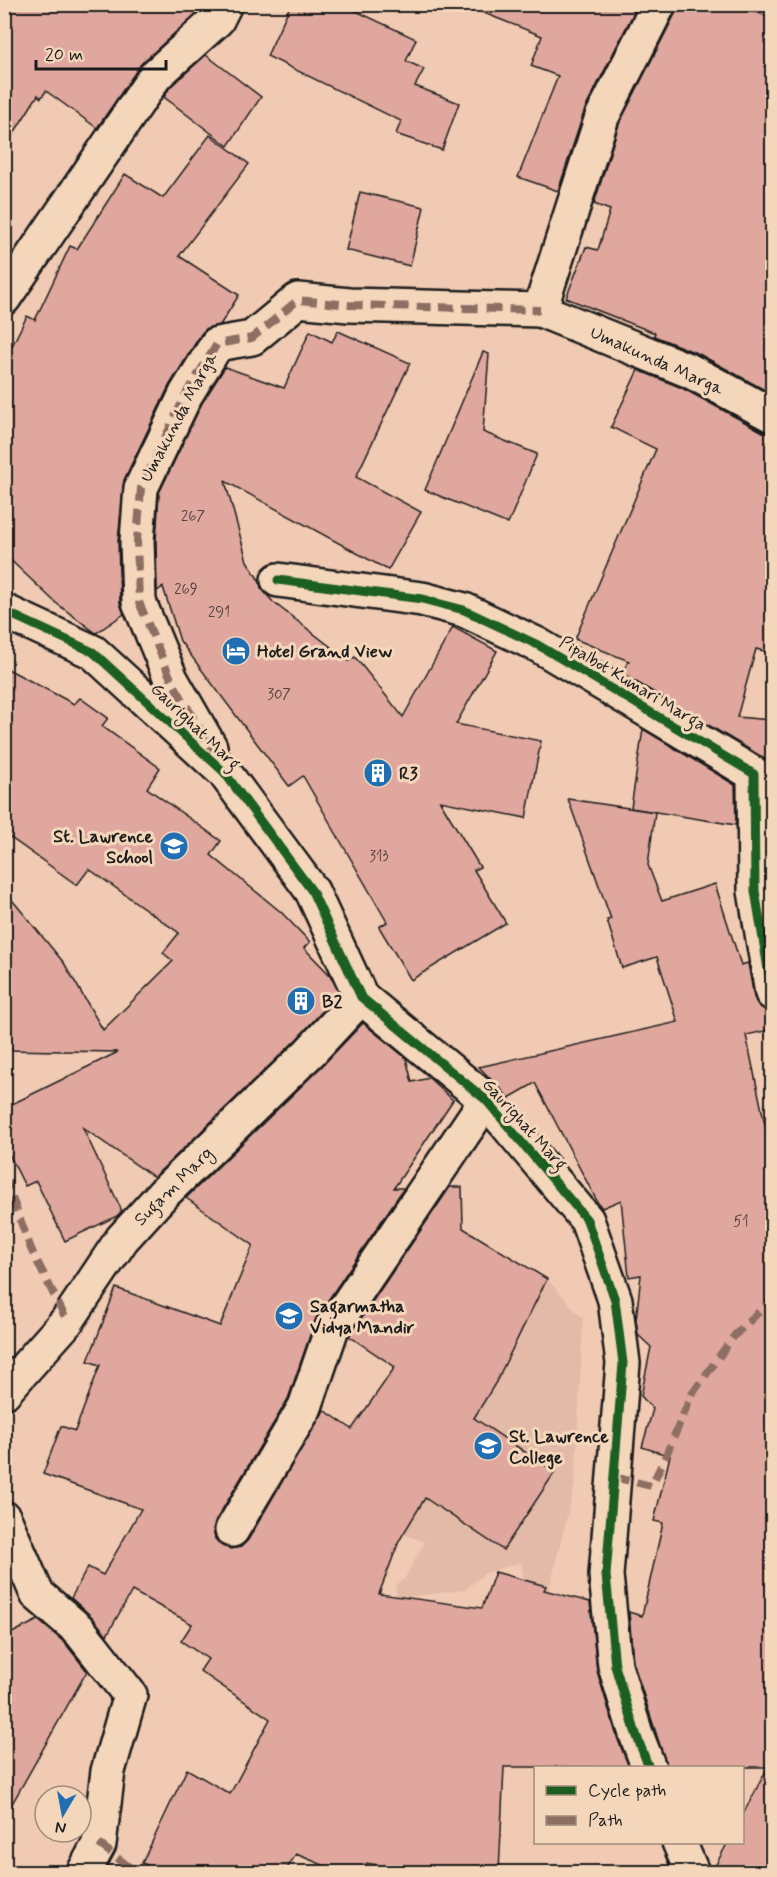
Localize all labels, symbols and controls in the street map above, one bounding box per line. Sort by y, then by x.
scale bar [36,33,166,71]
text: 20 m [45,43,83,67]
street label: Umakunda Marga [586,321,727,401]
street label: Umakunda Marga [135,348,223,487]
house number: 267 [181,507,205,527]
house number: 269 [174,580,198,600]
house number: 291 [208,603,230,623]
street label: Pipalbot Kumari Marga [554,631,710,739]
hotel icon: Hotel Grand View [220,635,252,667]
place label: Hotel Grand View [257,640,393,664]
street label: Gaurighat Marg [144,678,246,777]
house number: 307 [267,685,291,705]
building icon: R3 [362,757,394,789]
place label: R3 [399,762,418,786]
place label: St. Lawrence School [53,825,154,870]
school or university icon: St. Lawrence School [158,830,190,862]
house number: 313 [369,847,389,867]
building icon: B2 [285,985,317,1017]
place label: B2 [322,990,342,1014]
street label: Gaurighat Marg [475,1073,572,1177]
street label: Sugam Marg [129,1142,220,1233]
house number: 51 [733,1212,749,1232]
place label: Sagarmatha Vidya Mandir [310,1295,415,1340]
school or university icon: Sagarmatha Vidya Mandir [273,1300,305,1332]
place label: St. Lawrence College [509,1425,609,1470]
school or university icon: St. Lawrence College [472,1430,504,1462]
legend [534,1766,744,1844]
text: Cycle path [588,1779,666,1803]
north arrow [33,1784,93,1844]
text: Path [588,1809,623,1833]
text: N [54,1816,68,1839]

